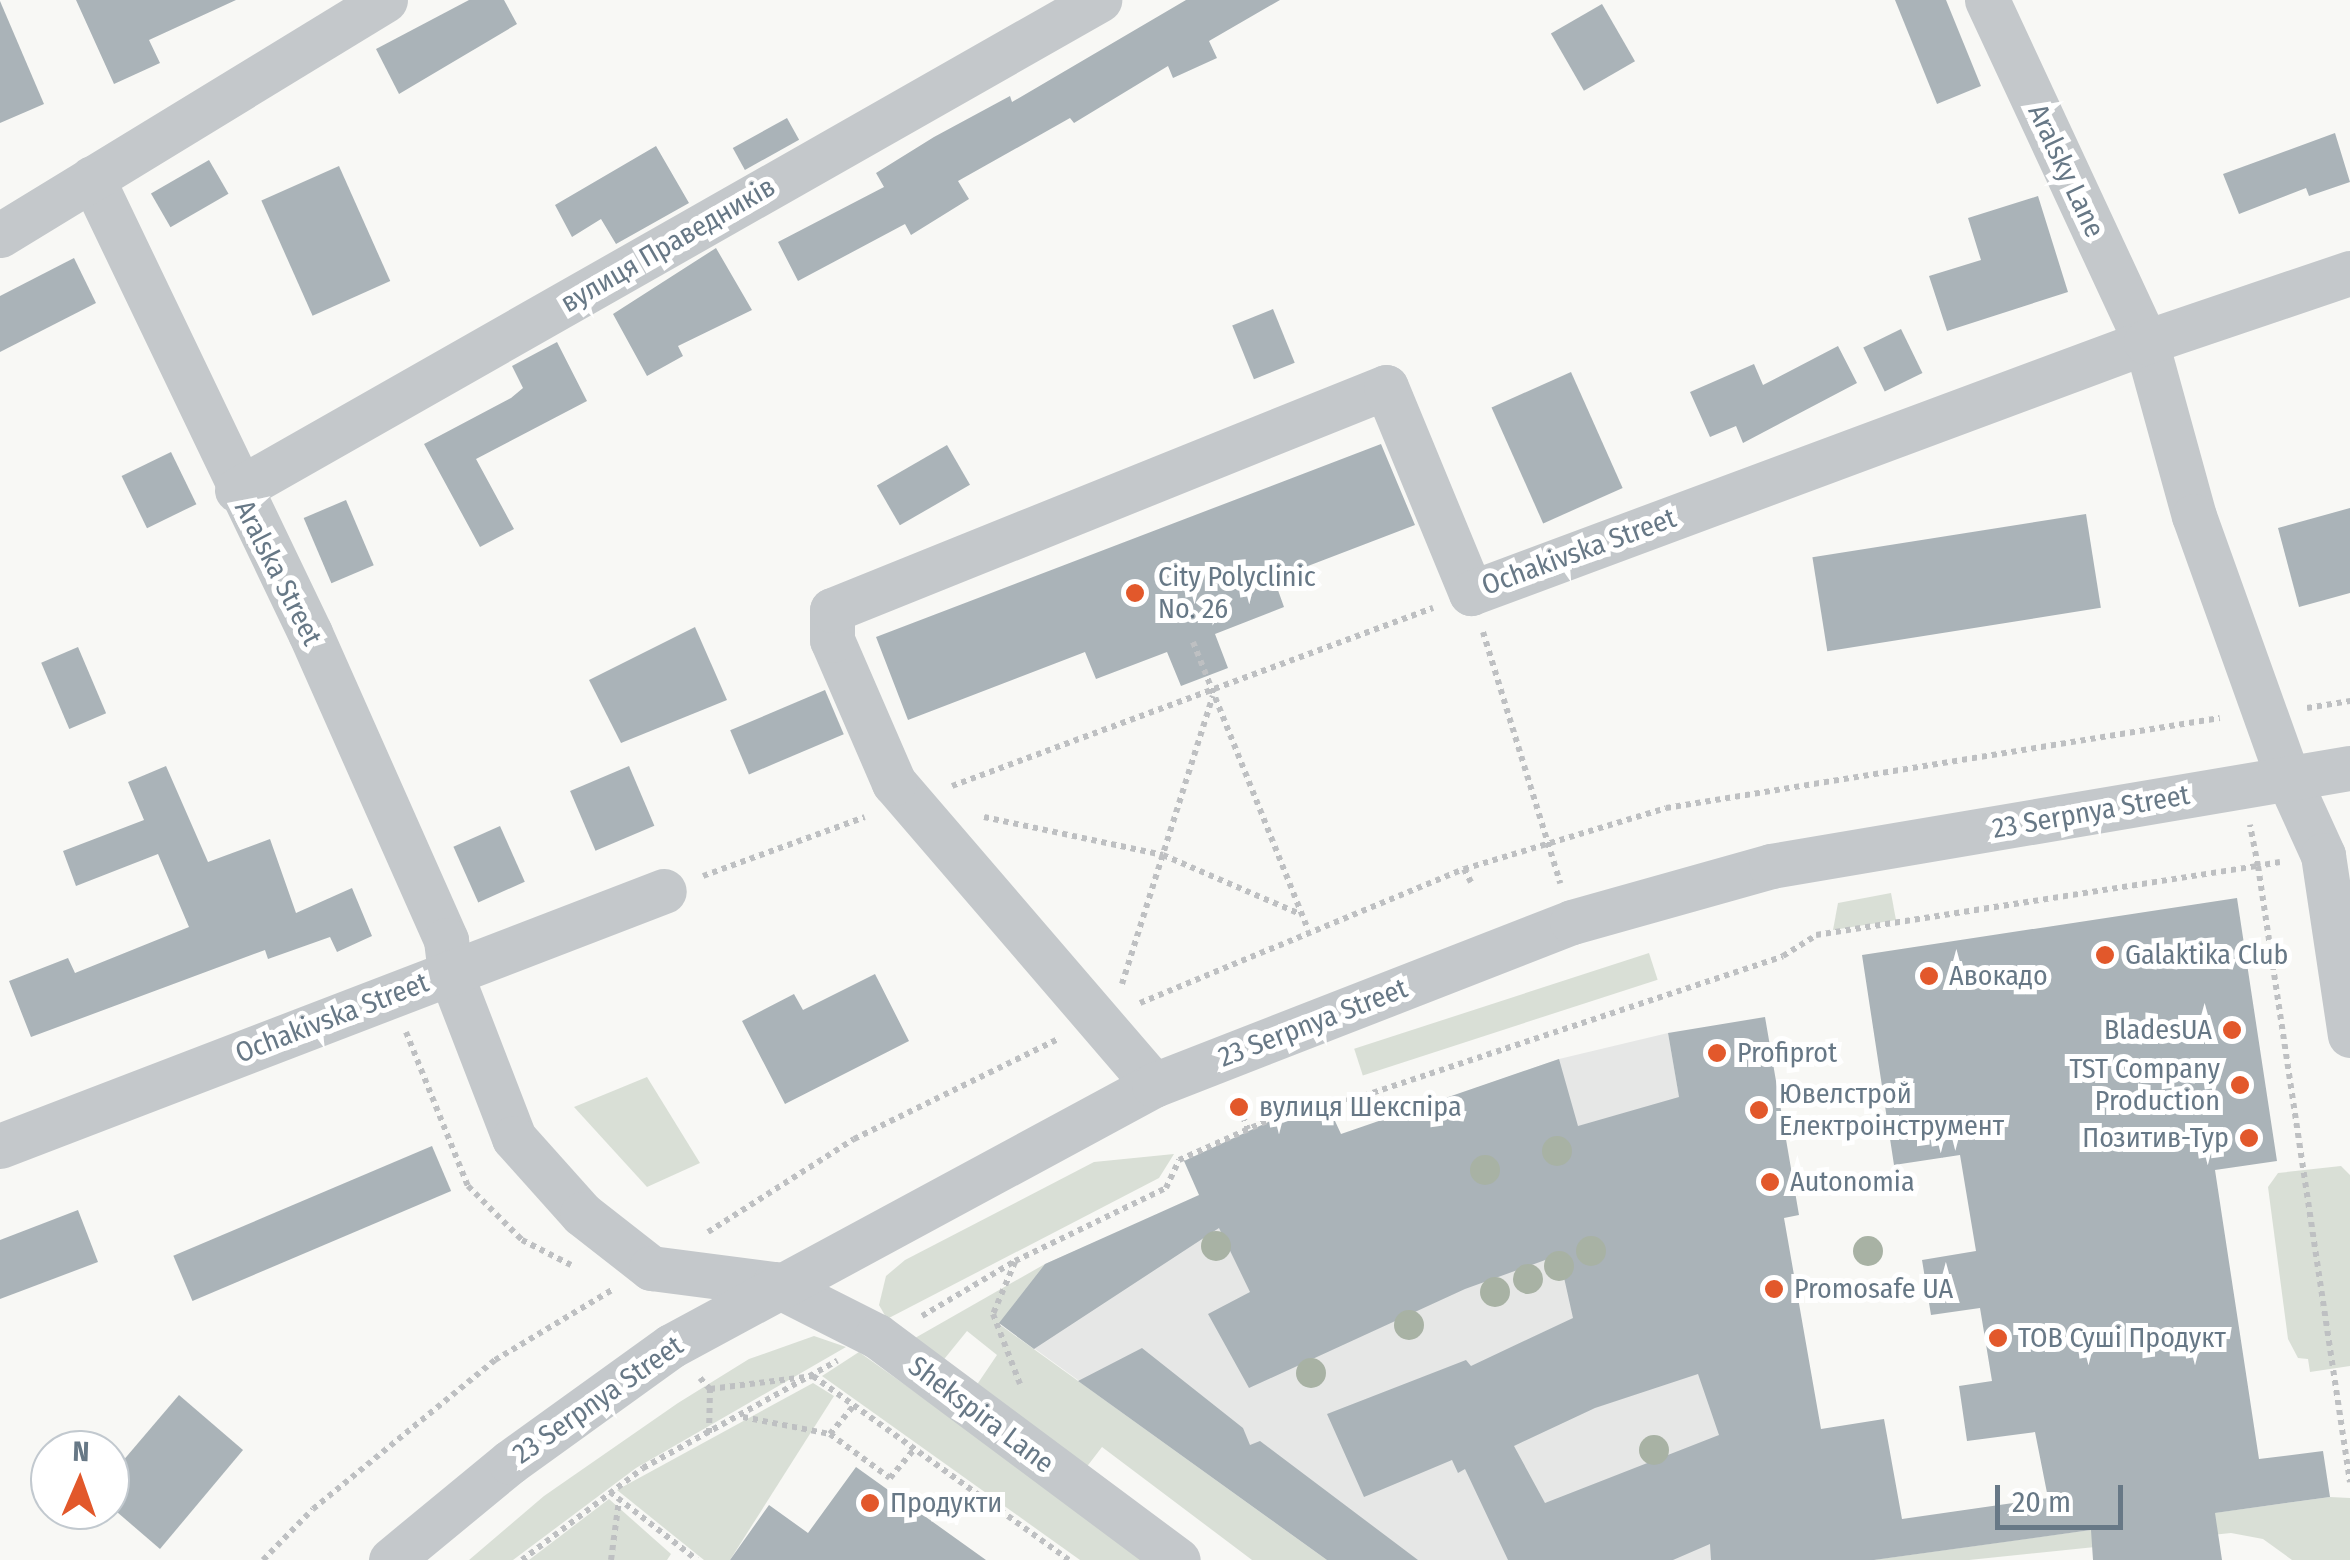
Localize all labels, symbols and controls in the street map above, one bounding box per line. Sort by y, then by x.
street label: Aralsky Lane [2021,99,2111,243]
street label: вулиця Праведників [555,170,781,320]
street label: Aralska Street [227,495,329,651]
street label: Ochakivska Street [1477,501,1681,603]
place label: City Polyclinic No. 26 [1158,560,1316,626]
marker: City Polyclinic No. 26 [1122,580,1148,606]
street label: 23 Serpnya Street [1990,778,2192,846]
place label: Galaktika Club [2125,938,2289,972]
marker: Galaktika Club [2094,944,2116,966]
place label: Авокадо [1949,959,2048,993]
marker: Авокадо [1918,965,1940,987]
street label: Ochakivska Street [231,966,433,1070]
street label: 23 Serpnya Street [1214,972,1412,1074]
place label: BladesUA [2104,1013,2212,1047]
marker: BladesUA [2221,1019,2243,1041]
place label: Profiprot [1737,1036,1837,1070]
marker: Profiprot [1706,1042,1728,1064]
place label: TST Company Production [2069,1052,2220,1118]
marker: TST Company Production [2229,1074,2251,1096]
place label: Ювелстрой Електроінструмент [1779,1077,2004,1143]
place label: вулиця Шекспіра [1259,1090,1462,1124]
marker: вулиця Шекспіра [1228,1096,1250,1118]
marker: Ювелстрой Електроінструмент [1748,1099,1770,1121]
place label: Позитив-Тур [2082,1121,2229,1155]
marker: Позитив-Тур [2238,1127,2260,1149]
place label: Autonomia [1790,1165,1915,1199]
marker: Autonomia [1759,1171,1781,1193]
place label: Promosafe UA [1794,1272,1953,1306]
marker: Promosafe UA [1763,1278,1785,1300]
place label: ТОВ Суші Продукт [2018,1321,2226,1355]
marker: ТОВ Суші Продукт [1987,1327,2009,1349]
street label: 23 Serpnya Street [507,1329,689,1471]
street label: Shekspira Lane [902,1350,1060,1480]
north arrow [30,1430,130,1530]
text: N [72,1435,90,1468]
scale bar [2000,1465,2128,1527]
text: 20 m [2012,1484,2071,1520]
place label: Продукти [890,1486,1002,1520]
marker: Продукти [859,1492,881,1514]

